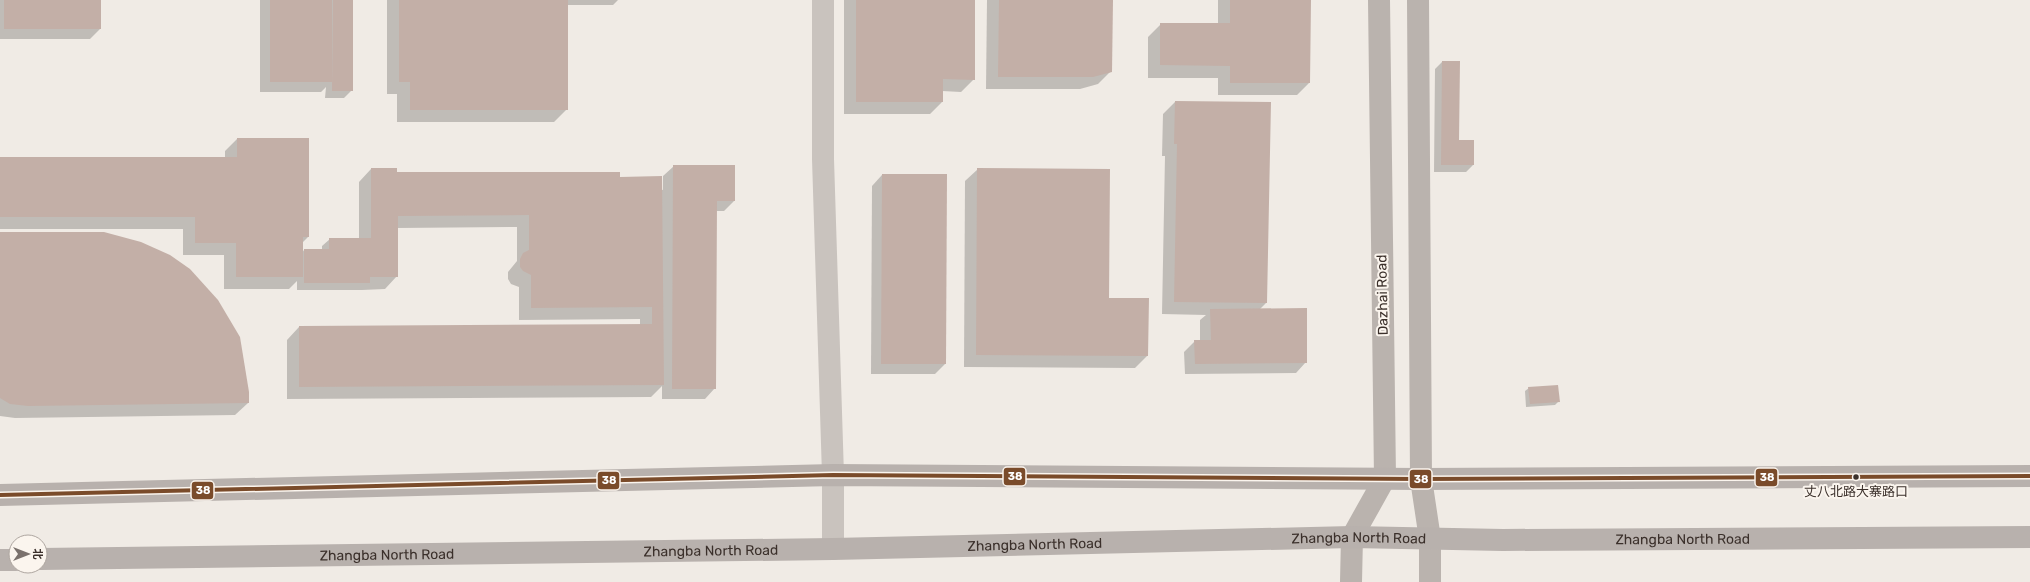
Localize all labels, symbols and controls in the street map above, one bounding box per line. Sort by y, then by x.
street label: Dazhai Road [1373,254,1392,336]
line badge: 38 [1003,467,1026,486]
line badge: 38 [1755,468,1778,487]
line badge: 38 [1409,469,1432,489]
text: 38 [1008,470,1022,483]
line badge: 38 [597,471,620,490]
text: 38 [1760,471,1774,484]
marker: 丈八北路大寨路口 [1851,472,1861,482]
text: 38 [1414,473,1428,486]
text: 38 [602,474,616,487]
line badge: 38 [191,481,214,500]
text: 38 [196,484,210,497]
place label: 丈八北路大寨路口 [1804,484,1908,499]
street label: Zhangba North Road [1291,529,1426,547]
street label: Zhangba North Road [1615,531,1750,548]
north arrow [8,534,48,574]
street label: Zhangba North Road [967,535,1102,555]
street label: Zhangba North Road [643,542,778,560]
street label: Zhangba North Road [319,546,454,564]
text: 北 [31,549,44,560]

